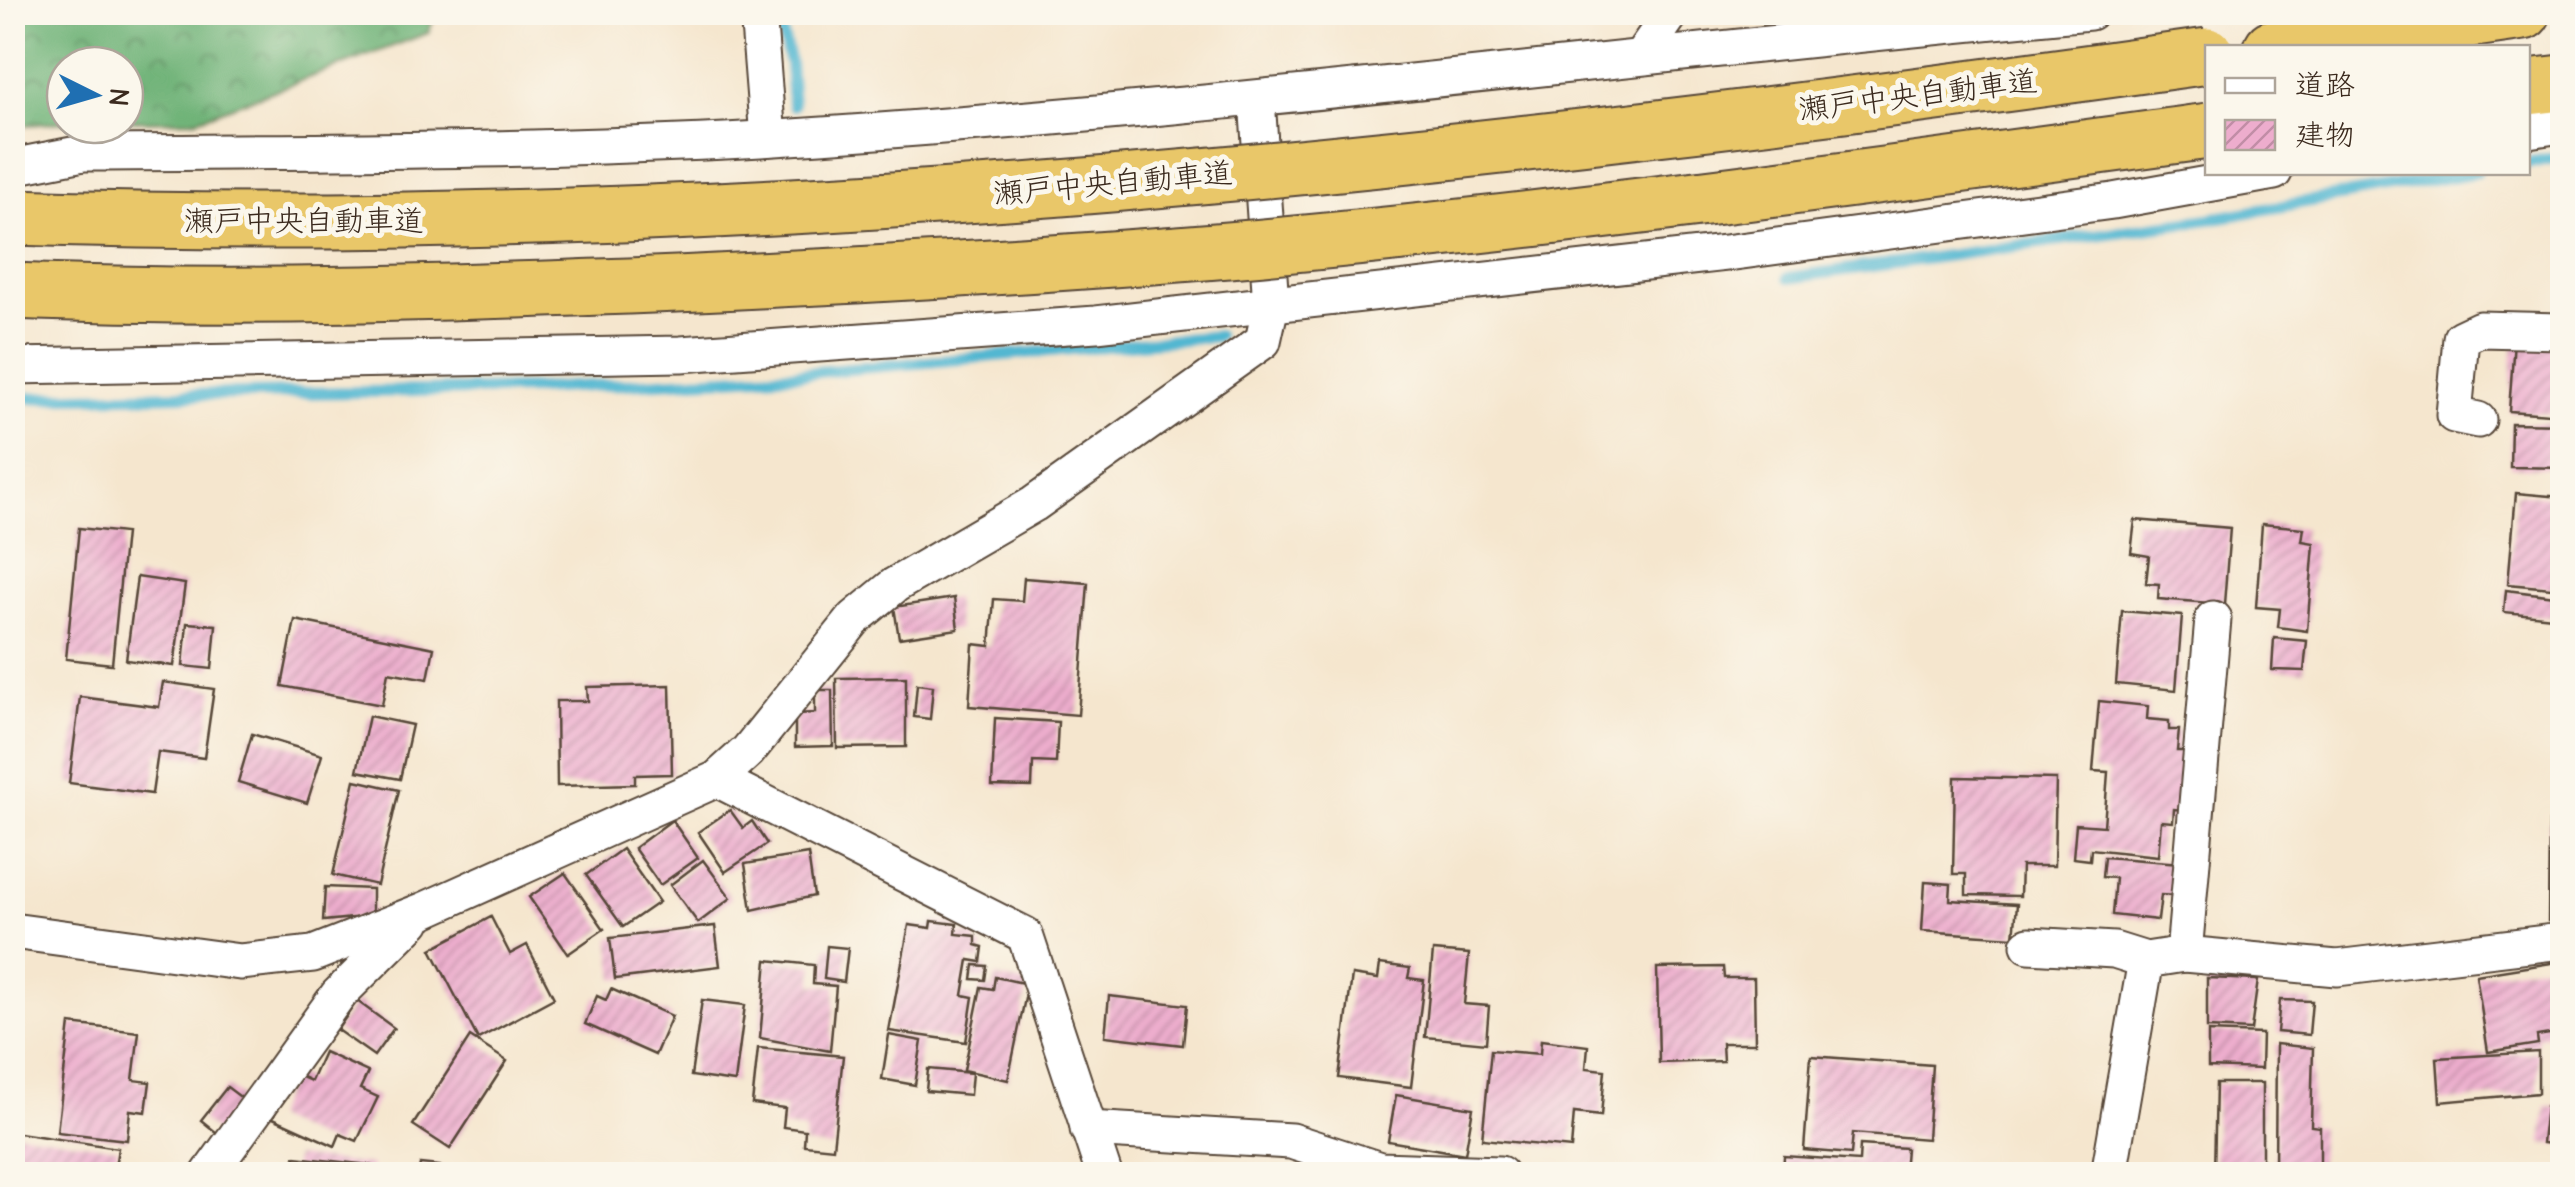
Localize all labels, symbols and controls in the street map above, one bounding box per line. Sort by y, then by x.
north arrow [45,45,145,145]
legend [2205,45,2530,175]
street label: 瀬戸中央自動車道 [1797,64,2039,127]
text: 道路 [2295,68,2355,103]
text: N [102,87,136,108]
text: 建物 [2295,118,2355,153]
street label: 瀬戸中央自動車道 [992,156,1234,211]
street label: 瀬戸中央自動車道 [184,204,424,239]

